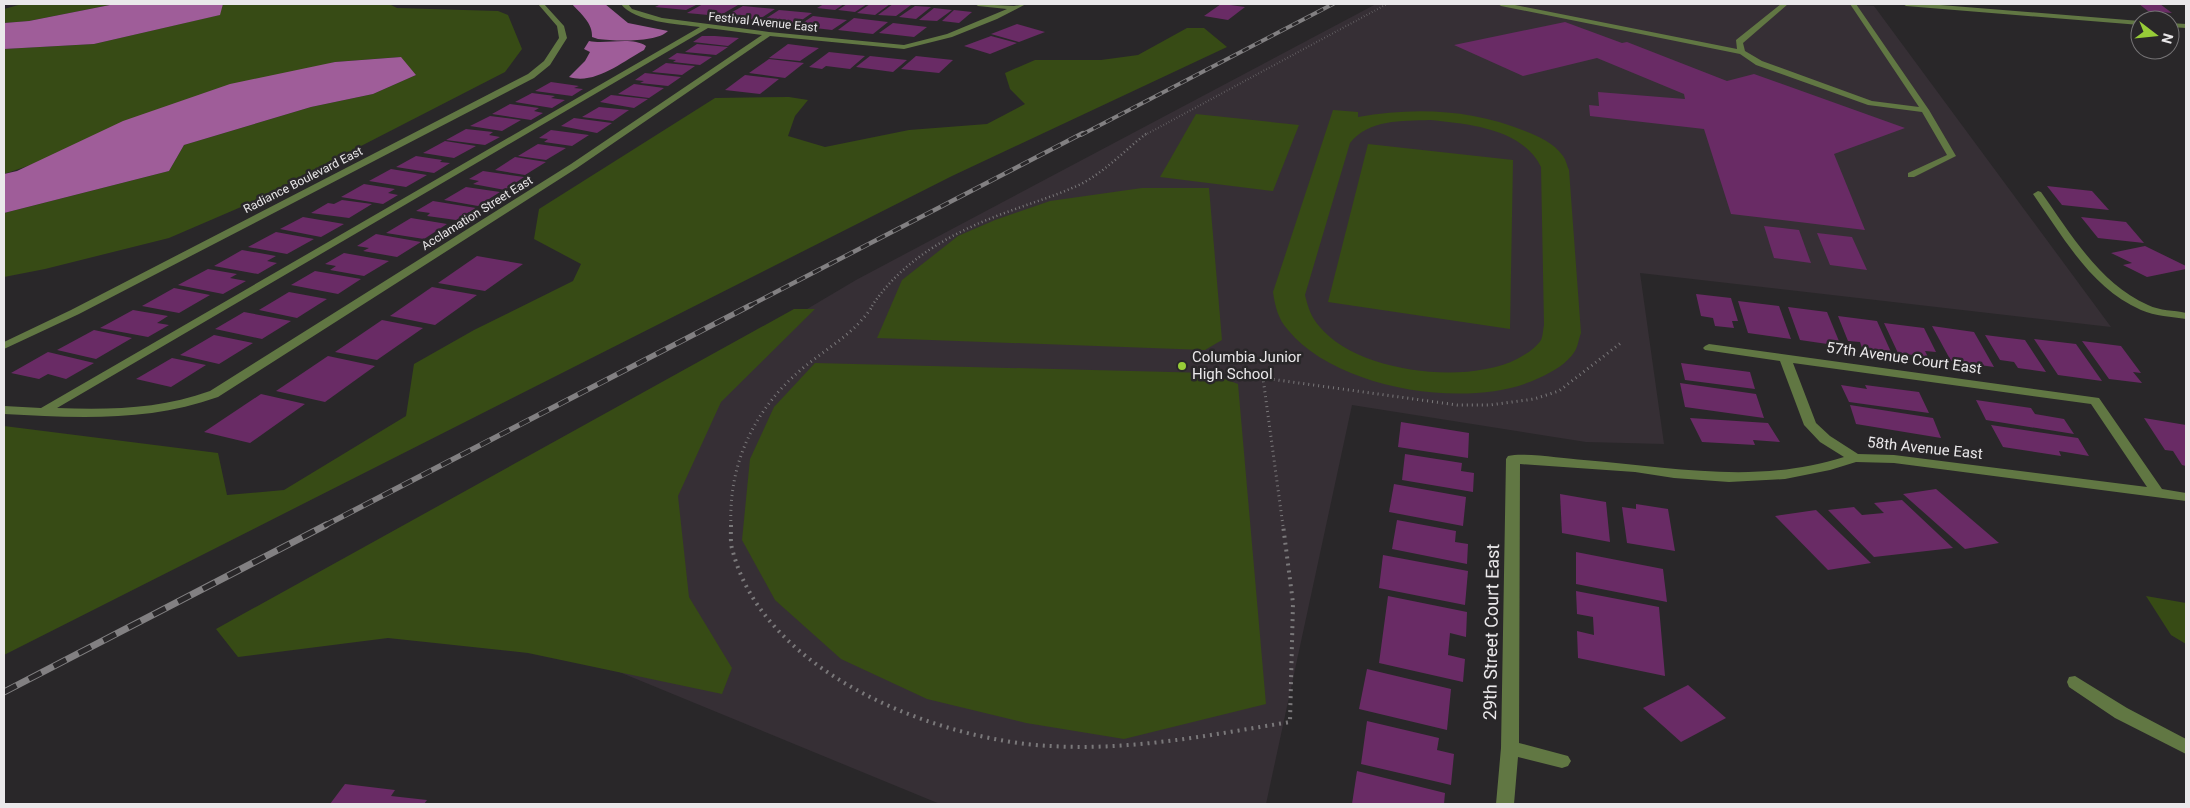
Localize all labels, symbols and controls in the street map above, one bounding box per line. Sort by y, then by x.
street label: Festival Avenue East [708,9,818,35]
north arrow [2130,10,2180,60]
text: N [2158,32,2177,46]
street label: Radiance Boulevard East [241,144,365,216]
street label: Acclamation Street East [419,173,535,253]
street label: 57th Avenue Court East [1825,338,1983,378]
place label: Columbia Junior High School [1192,348,1301,383]
marker: Columbia Junior High School [1176,360,1188,372]
street label: 58th Avenue East [1866,433,1984,463]
street label: 29th Street Court East [1479,543,1503,720]

